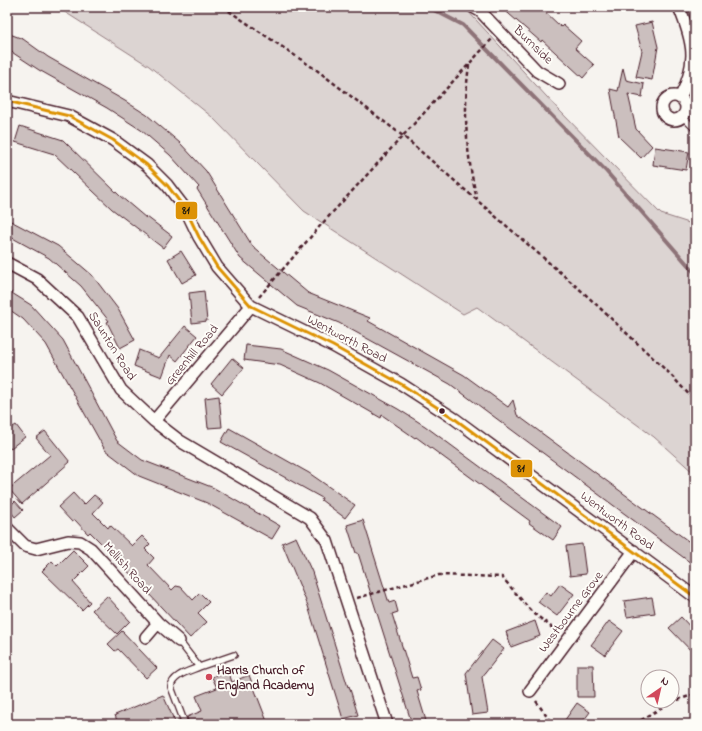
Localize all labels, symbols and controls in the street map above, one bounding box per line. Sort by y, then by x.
street label: Burnside [508,21,557,69]
line badge: 81 [175,201,198,220]
text: 81 [181,203,190,219]
street label: Saunton Road [83,308,141,385]
street label: Wentworth Road [304,310,391,368]
street label: Greenhill Road [161,320,224,390]
unlabelled marker [437,406,447,416]
line badge: 81 [510,459,533,478]
text: 81 [516,461,525,477]
street label: Wentworth Road [576,487,658,555]
street label: Mellish Road [98,538,156,599]
street label: Westbourne Grove [534,567,608,657]
place label: Harris Church of England Academy [217,661,314,697]
north arrow [640,669,680,709]
marker: Harris Church of England Academy [204,672,214,682]
text: N [657,673,673,690]

